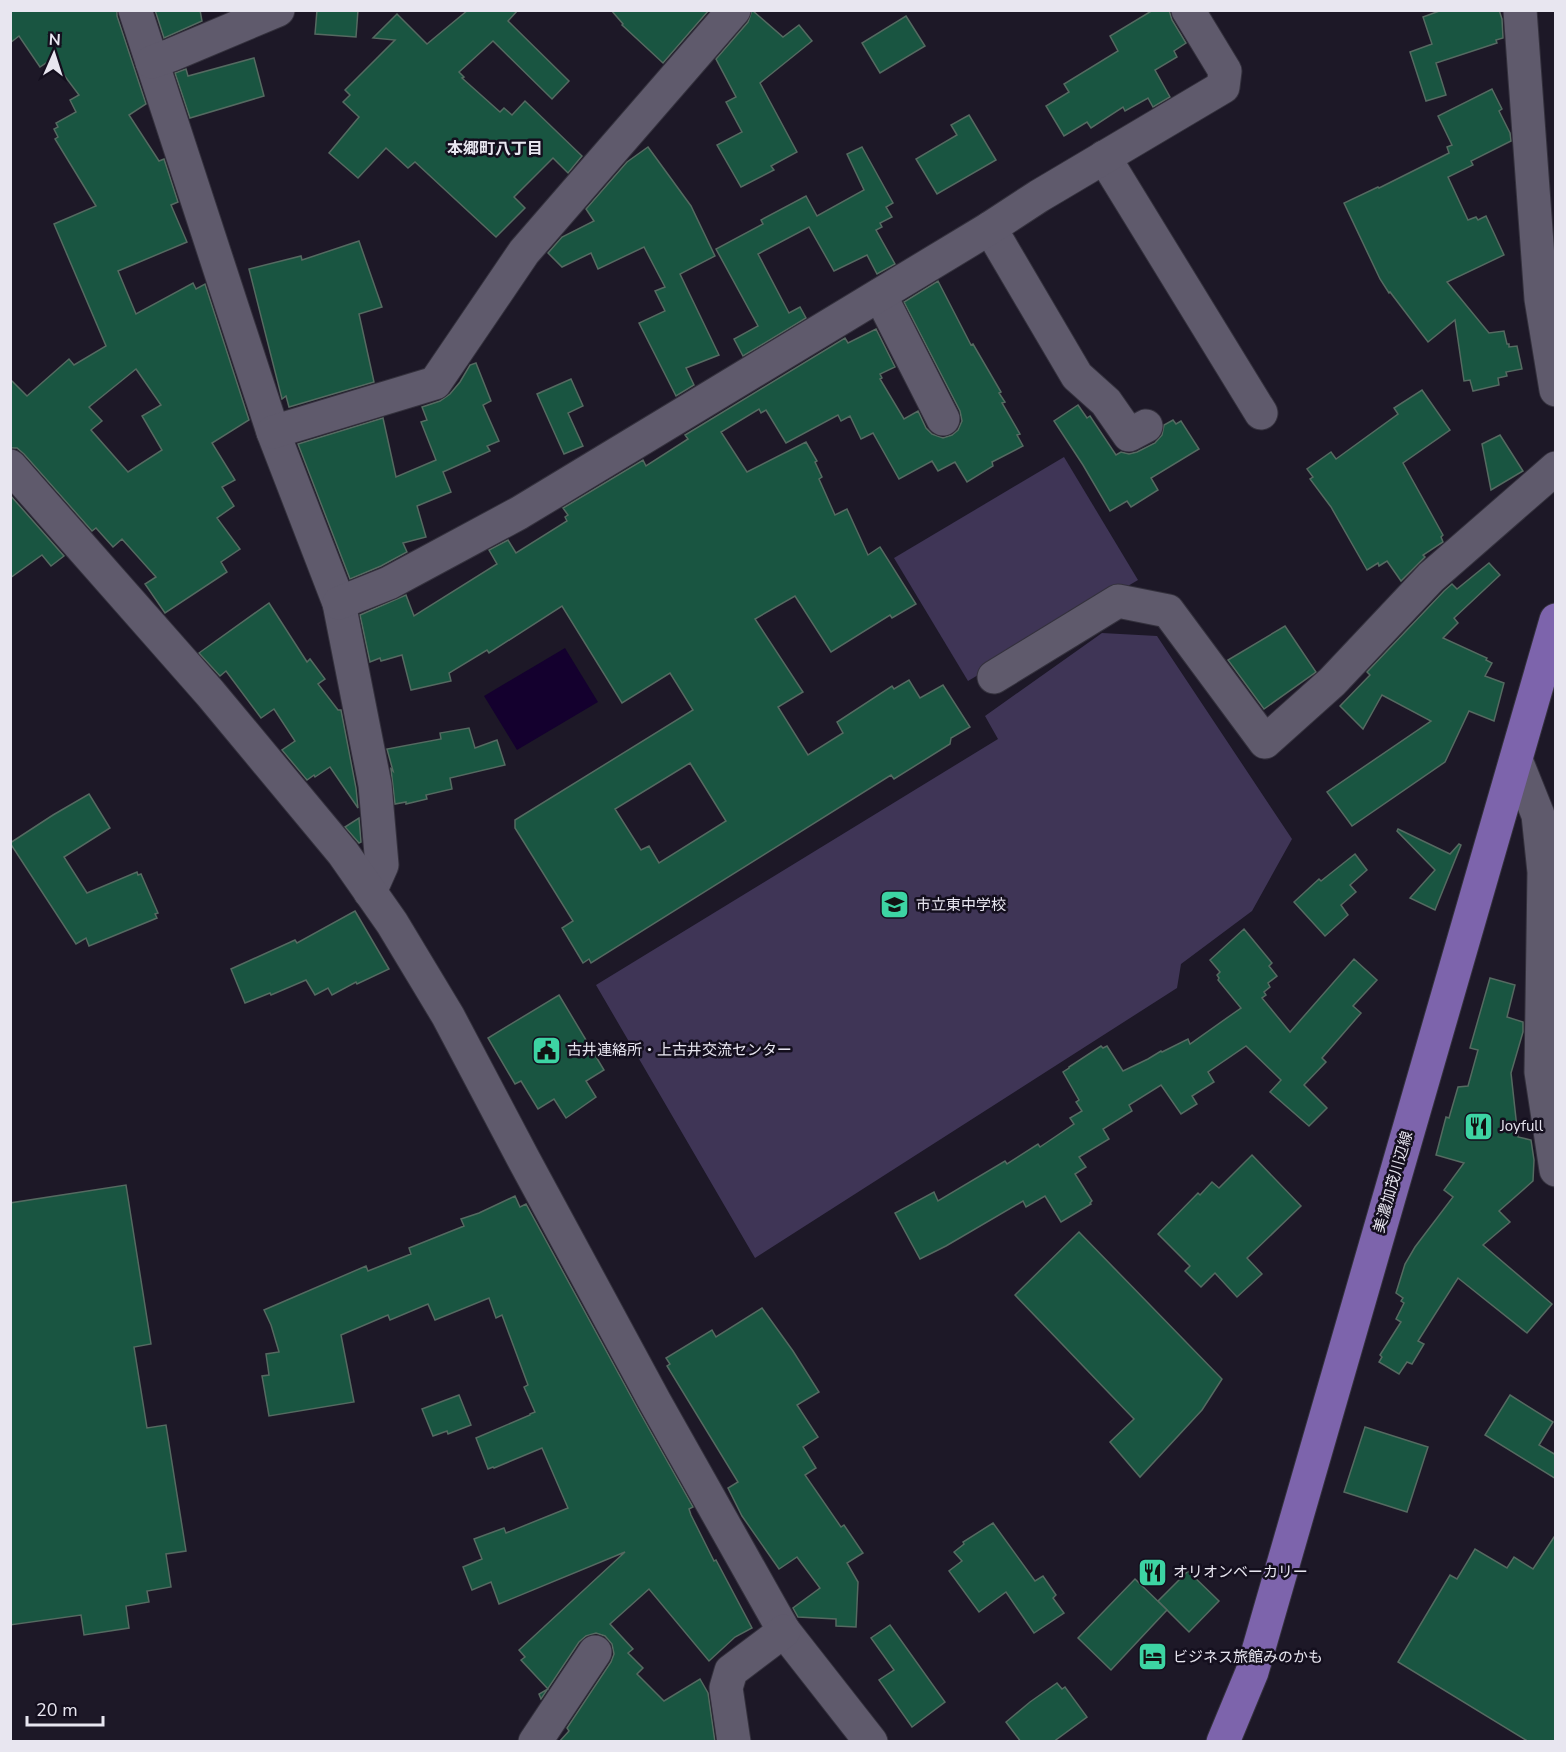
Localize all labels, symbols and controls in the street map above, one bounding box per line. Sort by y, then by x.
north arrow [24,24,84,84]
text: N [48,29,61,51]
district label: 本郷町八丁目 [447,138,543,160]
school or university icon: 市立東中学校 [879,889,911,921]
place label: 市立東中学校 [916,895,1006,915]
public building icon: 古井連絡所・上古井交流センター [530,1034,562,1066]
place label: 古井連絡所・上古井交流センター [567,1040,792,1060]
restaurant icon: Joyfull [1463,1110,1495,1142]
place label: Joyfull [1499,1116,1544,1136]
street label: 美濃加茂川辺線 [1369,1129,1417,1235]
restaurant icon: オリオンベーカリー [1136,1556,1168,1588]
place label: オリオンベーカリー [1173,1562,1308,1582]
hotel icon: ビジネス旅館みのかも [1136,1641,1168,1673]
place label: ビジネス旅館みのかも [1173,1647,1323,1667]
scale bar [27,1689,104,1727]
text: 20 m [36,1698,78,1722]

